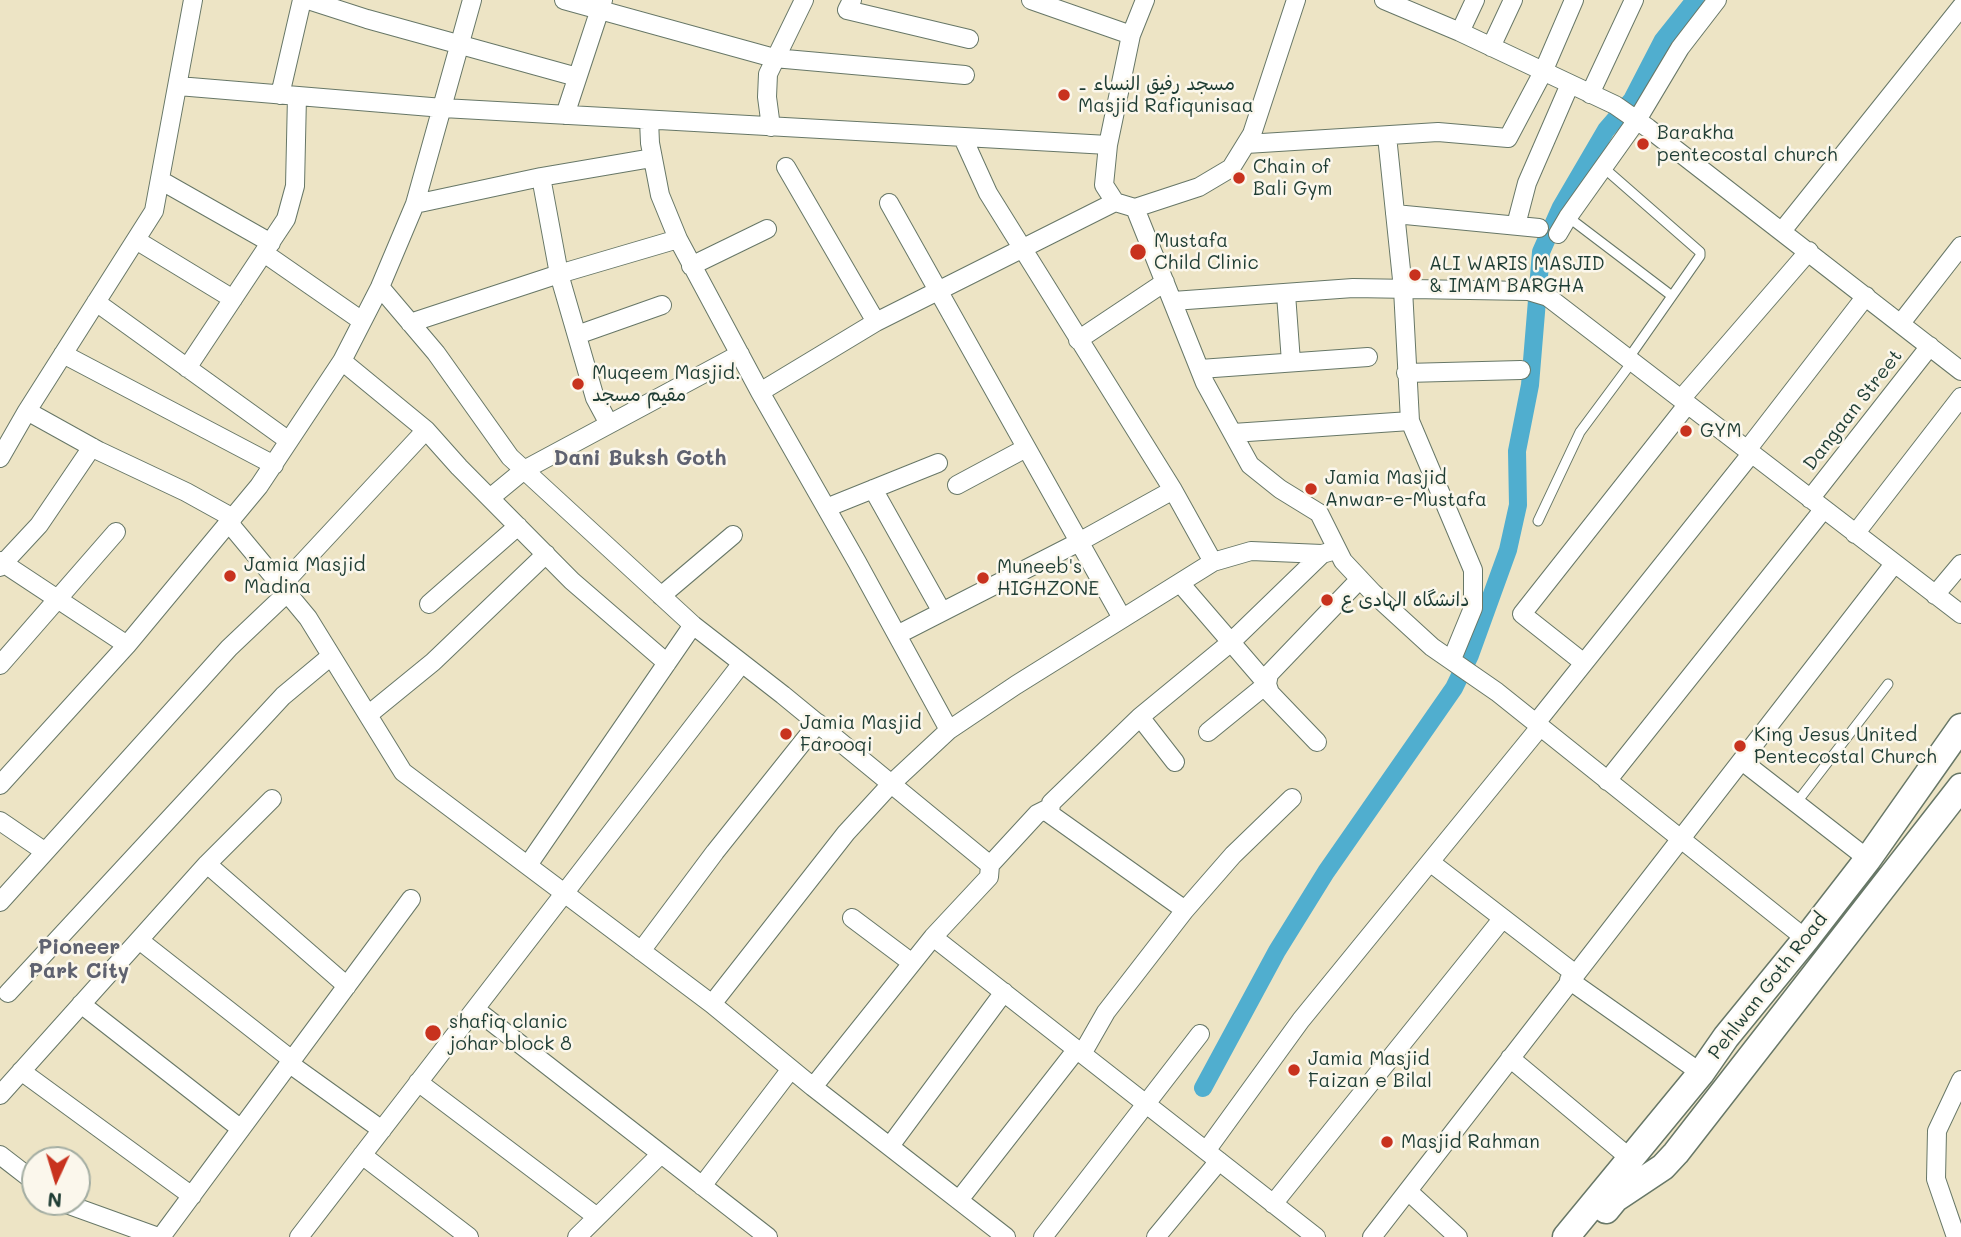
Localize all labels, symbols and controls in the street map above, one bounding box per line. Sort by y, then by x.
place label: مسجد رفیق النساء ۔ Masjid Rafiqunisaa [1078,73,1254,117]
marker: مسجد رفیق النساء ۔ Masjid Rafiqunisaa [1056,87,1072,103]
place label: Barakha pentecostal church [1657,122,1838,166]
marker: Barakha pentecostal church [1635,136,1651,152]
place label: Chain of Bali Gym [1253,156,1332,200]
marker: Chain of Bali Gym [1231,170,1247,186]
place label: Mustafa Child Clinic [1154,230,1259,274]
marker: Mustafa Child Clinic [1128,242,1148,262]
place label: ALI WARIS MASJID & IMAM BARGHA [1429,253,1604,297]
marker: ALI WARIS MASJID & IMAM BARGHA [1407,267,1423,283]
street label: Dangaan Street [1799,345,1907,475]
place label: Muqeem Masjid. مقیم مسجد [592,362,741,406]
marker: Muqeem Masjid. مقیم مسجد [570,376,586,392]
place label: GYM [1700,420,1742,442]
marker: GYM [1678,423,1694,439]
district label: Dani Buksh Goth [554,446,726,472]
place label: Jamia Masjid Anwar-e-Mustafa [1325,467,1487,511]
marker: Jamia Masjid Anwar-e-Mustafa [1303,481,1319,497]
place label: Jamia Masjid Madina [244,554,366,598]
place label: Muneeb's HIGHZONE [997,556,1099,600]
marker: Jamia Masjid Madina [222,568,238,584]
marker: Muneeb's HIGHZONE [975,570,991,586]
place label: دانشگاہ الہادی ع [1341,589,1469,611]
marker: دانشگاہ الہادی ع [1319,592,1335,608]
place label: Jamia Masjid Farooqi [800,712,922,756]
place label: King Jesus United Pentecostal Church [1754,724,1937,768]
marker: Jamia Masjid Farooqi [778,726,794,742]
marker: King Jesus United Pentecostal Church [1732,738,1748,754]
street label: Pehlwan Goth Road [1704,908,1832,1064]
district label: Pioneer Park City [29,935,129,985]
place label: shafiq clanic johar block 8 [449,1011,572,1055]
marker: shafiq clanic johar block 8 [423,1023,443,1043]
place label: Jamia Masjid Faizan e Bilal [1308,1048,1432,1092]
marker: Jamia Masjid Faizan e Bilal [1286,1062,1302,1078]
place label: Masjid Rahman [1401,1131,1540,1153]
marker: Masjid Rahman [1379,1134,1395,1150]
north arrow [21,1146,91,1216]
text: N [47,1187,63,1213]

